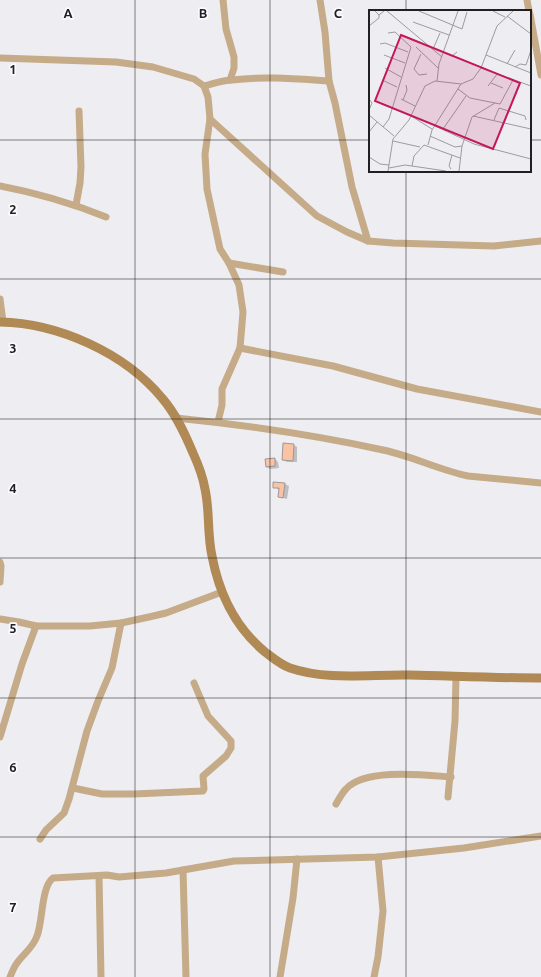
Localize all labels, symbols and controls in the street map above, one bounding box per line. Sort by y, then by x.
text: A [63,6,73,20]
text: B [199,6,208,20]
text: C [334,6,343,20]
inset map [369,10,531,172]
text: 1 [9,62,17,76]
text: 2 [9,202,17,216]
text: 3 [9,341,17,355]
text: 4 [9,481,17,495]
text: 5 [9,621,17,635]
text: 6 [9,760,17,774]
text: 7 [9,900,17,914]

